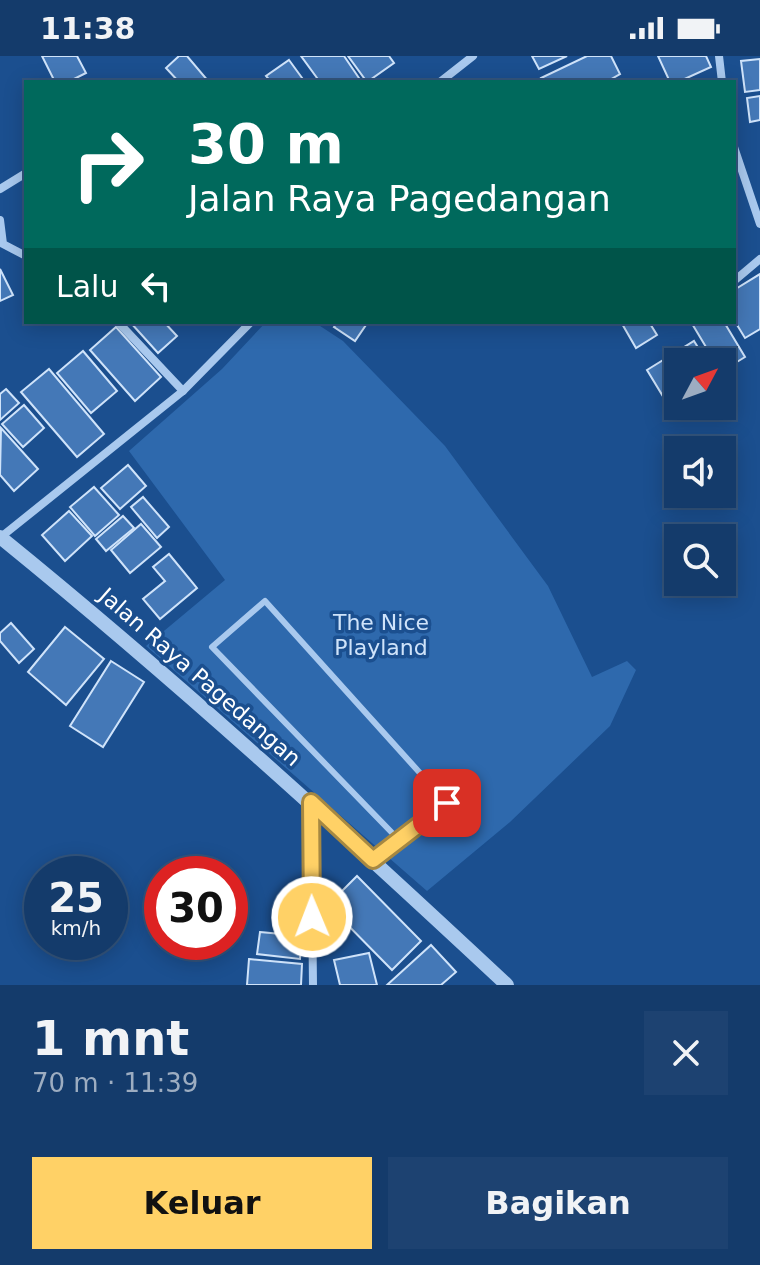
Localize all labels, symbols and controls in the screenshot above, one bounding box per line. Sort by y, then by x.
text: 11:38 [40,11,136,46]
text: 30 m [188,111,344,176]
icon: right [56,112,160,216]
text: Jalan Raya Pagedangan [188,178,611,219]
icon: left [134,264,178,308]
text: Lalu [56,269,118,304]
north arrow [664,348,736,420]
map controls [664,348,736,596]
button: sound [664,436,736,508]
button: search [664,524,736,596]
street label: Jalan Raya Pagedangan [93,582,306,771]
park label: The Nice Playland [332,610,429,660]
pin [413,769,481,837]
icon: arrive [425,781,469,825]
speed limit sign: 30 [144,856,248,960]
text: 25 [48,875,104,921]
position arrow [270,875,354,959]
text: km/h [51,916,101,940]
text: 1 mnt [32,1010,189,1066]
button: close [644,1011,728,1095]
text: 70 m · 11:39 [32,1068,198,1098]
button: Keluar [32,1157,372,1249]
button: Bagikan [388,1157,728,1249]

